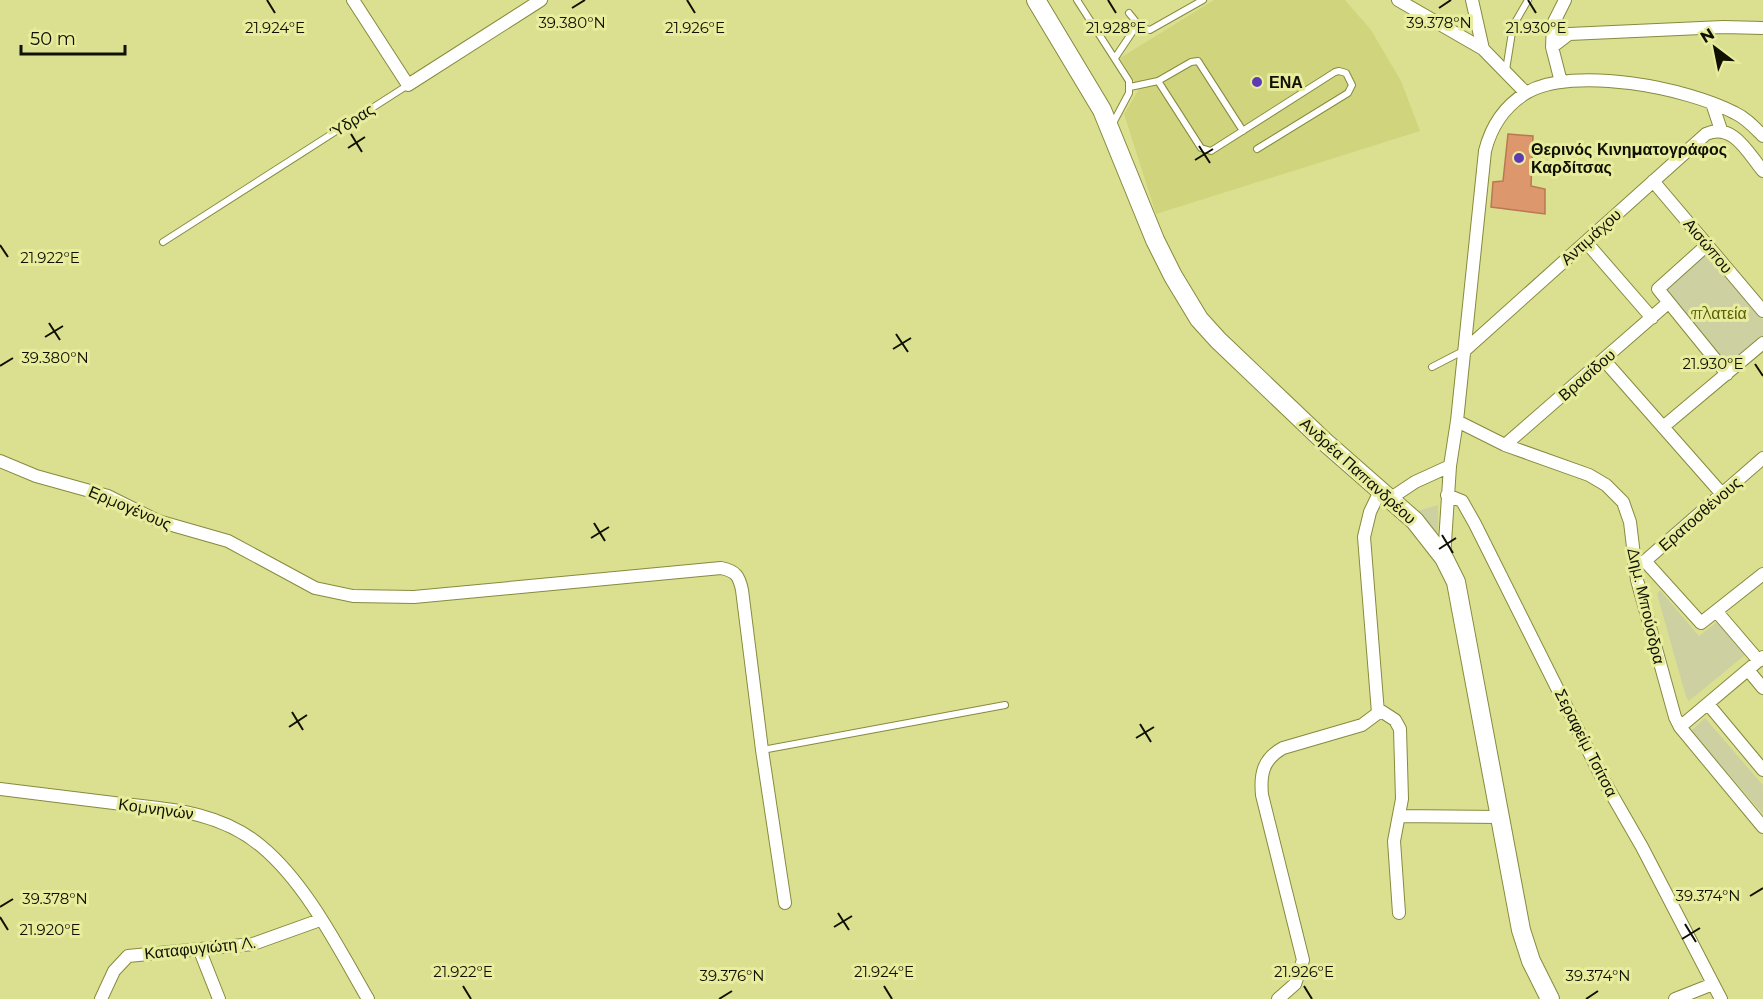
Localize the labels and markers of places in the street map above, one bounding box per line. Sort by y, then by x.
place label: ΕΝΑ [1269,73,1303,92]
marker: ΕΝΑ [1250,75,1264,89]
place label: Θερινός Κινηματογράφος Καρδίτσας [1531,140,1727,177]
marker: Θερινός Κινηματογράφος Καρδίτσας [1512,151,1526,165]

